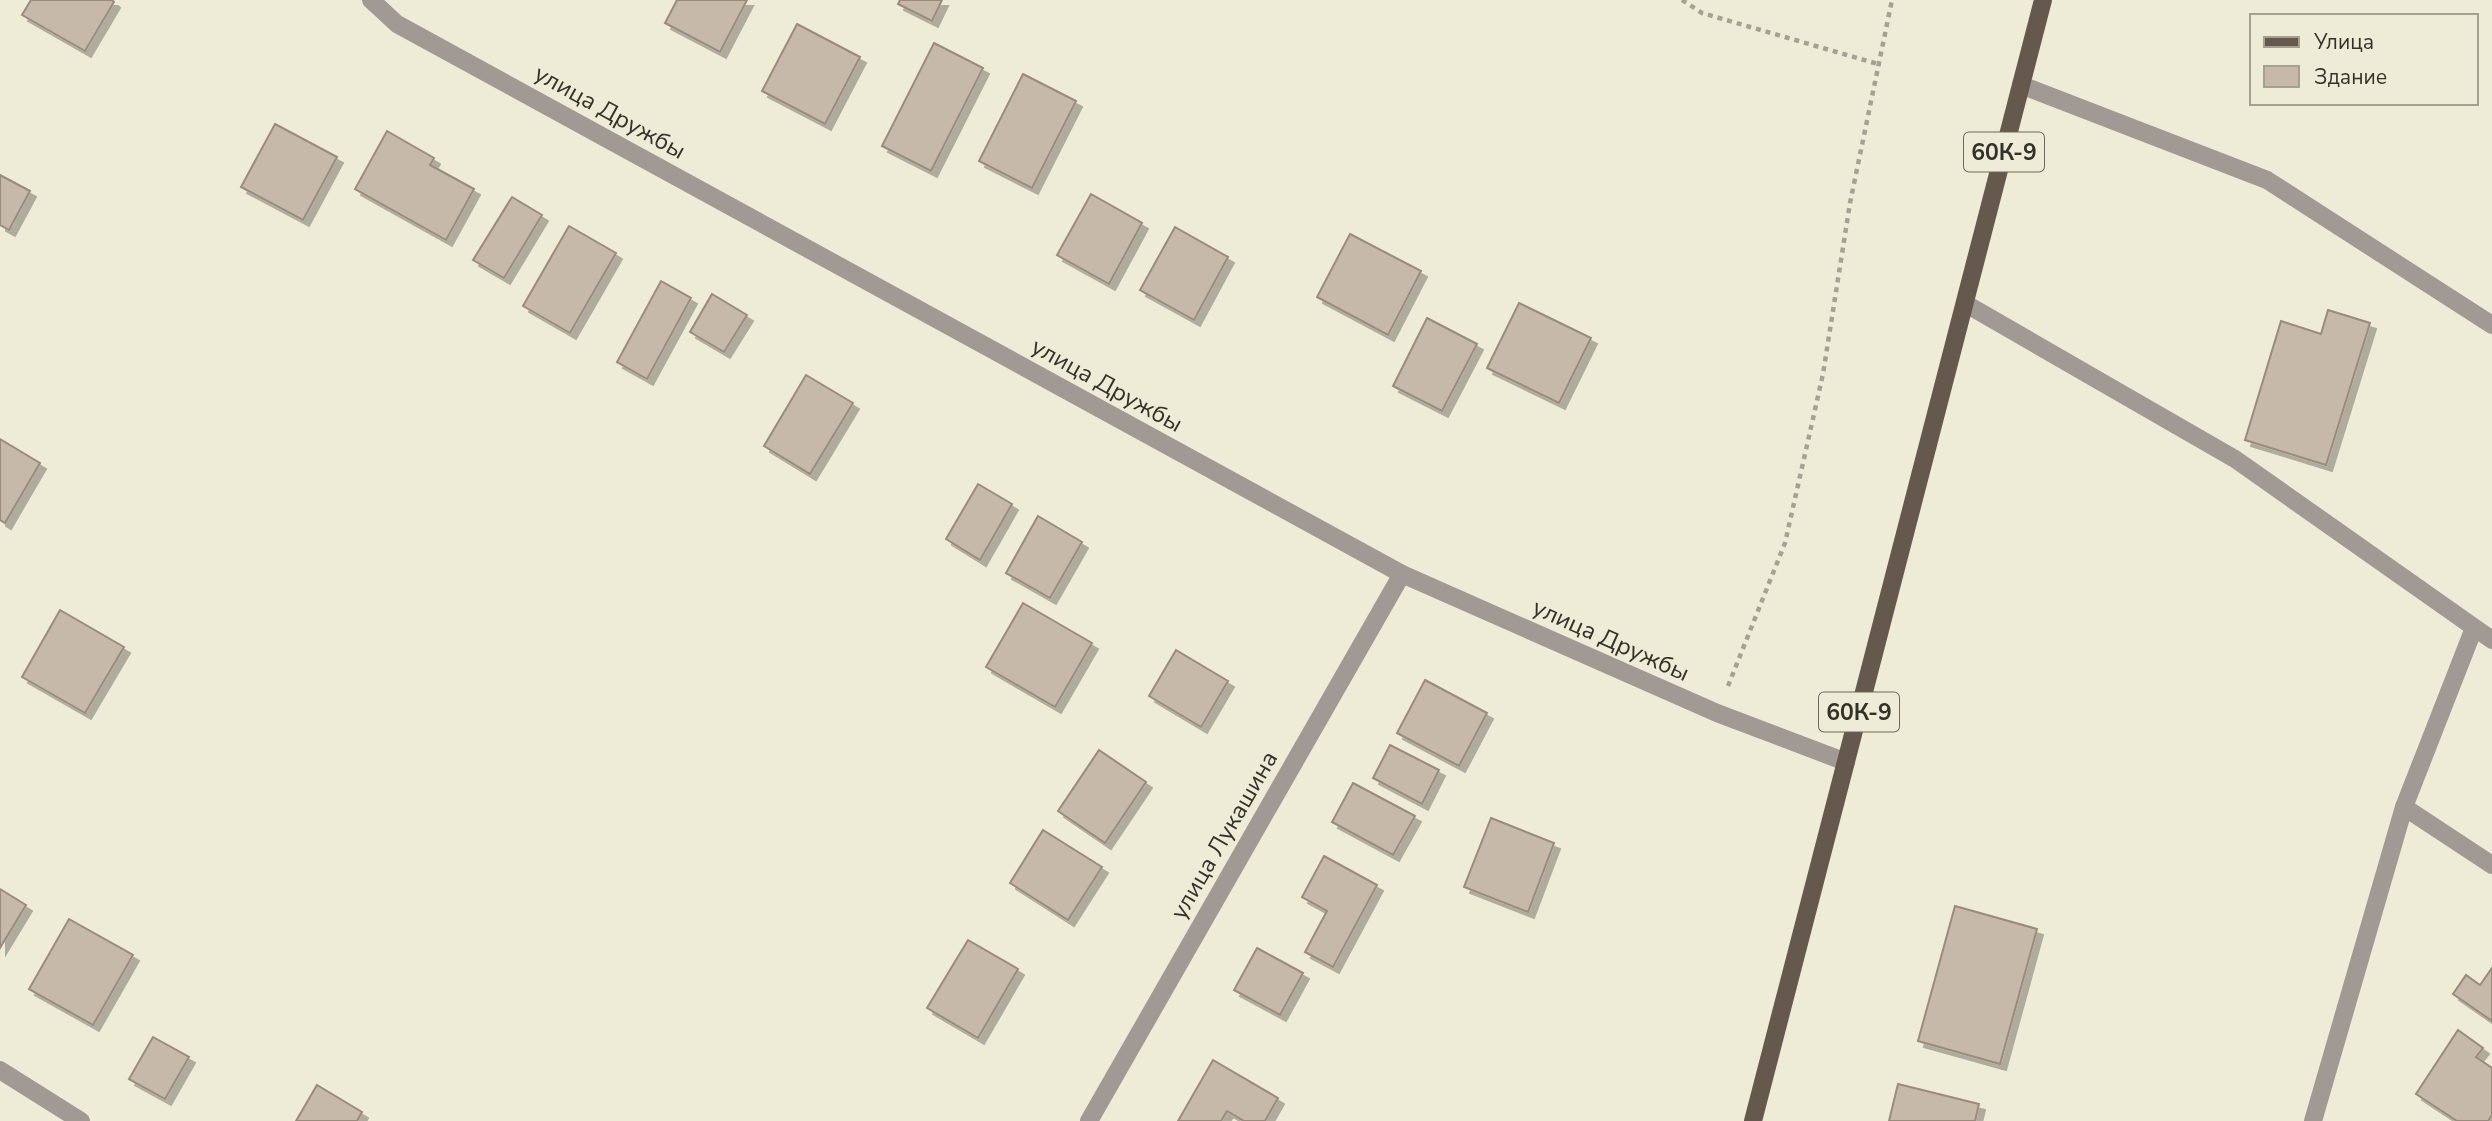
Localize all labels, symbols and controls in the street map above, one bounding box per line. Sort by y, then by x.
legend [2250,14,2478,105]
text: Улица [2313,28,2374,56]
street label: улица Дружбы [529,57,691,167]
text: Здание [2314,63,2387,91]
road number: 60К-9 [1964,132,2044,172]
street label: улица Дружбы [1026,330,1188,440]
street label: улица Дружбы [1528,591,1694,689]
road number: 60К-9 [1819,692,1899,732]
street label: улица Лукашина [1163,745,1285,925]

